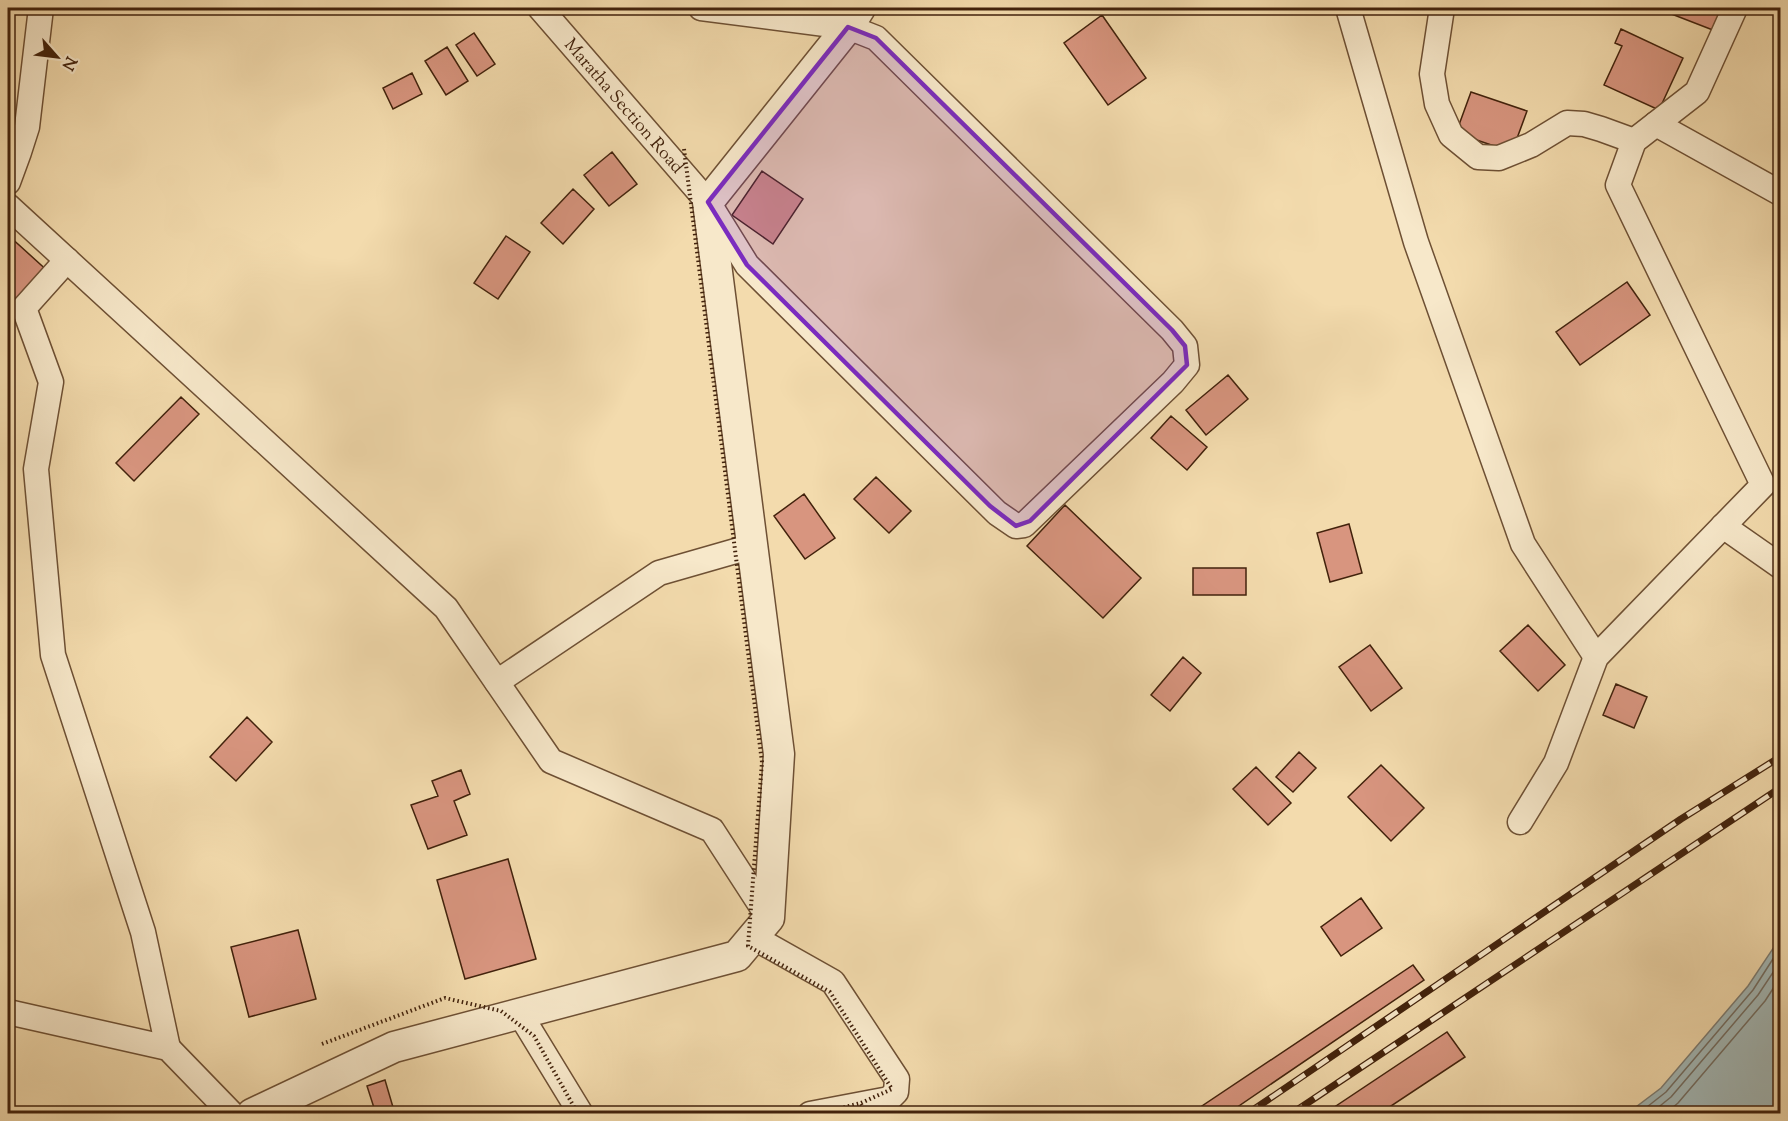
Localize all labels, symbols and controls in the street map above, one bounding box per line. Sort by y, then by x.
north arrow [27,27,87,87]
street label: Maratha Section Road [557,33,689,180]
text: N [55,52,81,74]

